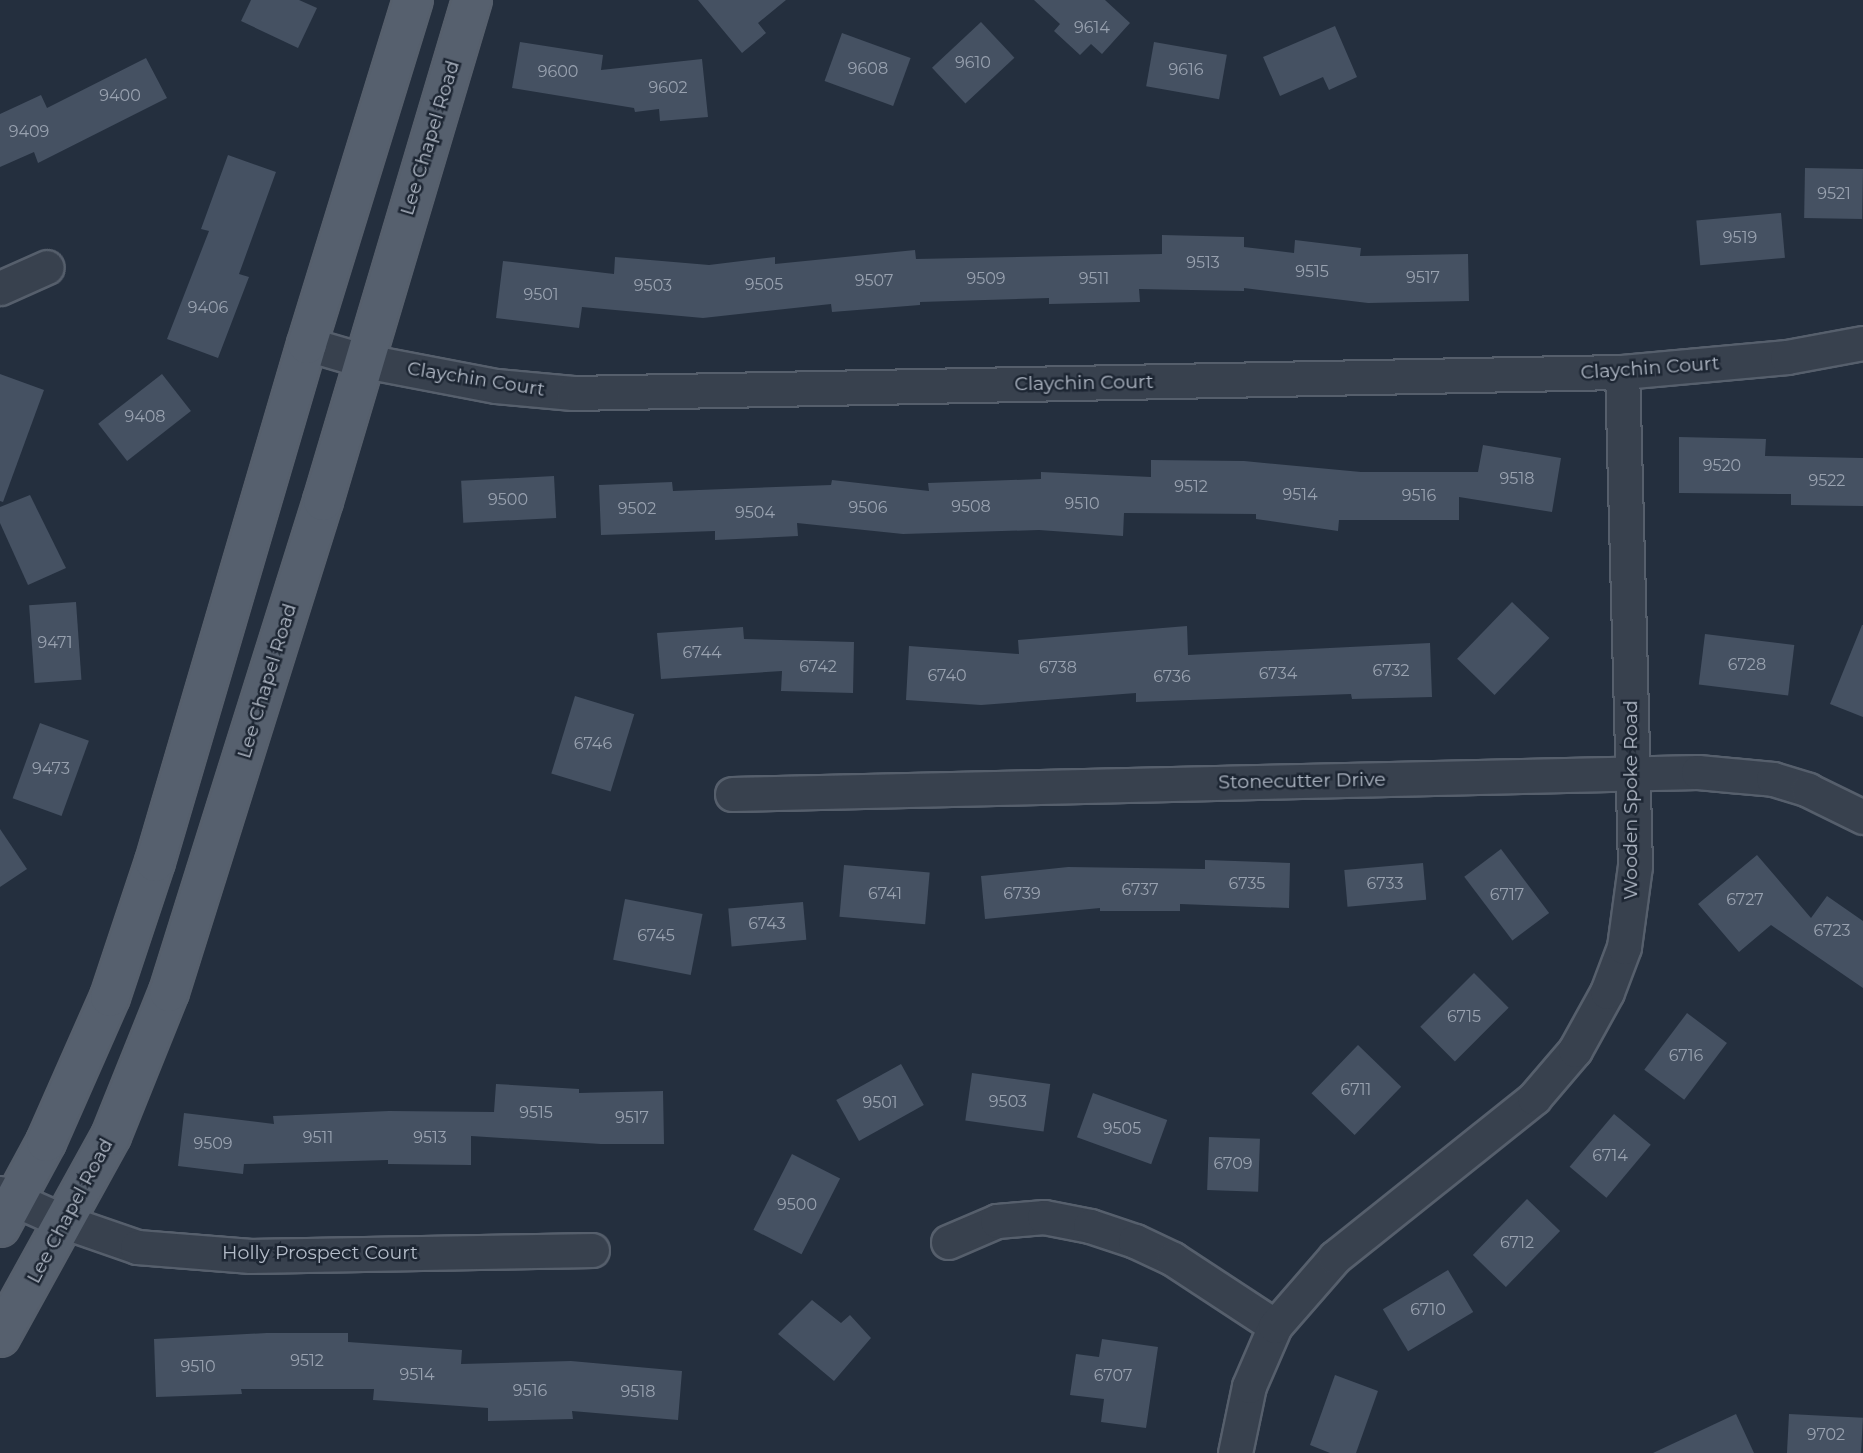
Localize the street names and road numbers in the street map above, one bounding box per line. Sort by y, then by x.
street label: Lee Chapel Road [396,58,464,218]
street label: Claychin Court [1580,352,1720,384]
street label: Claychin Court [406,357,546,401]
street label: Claychin Court [1014,370,1154,396]
street label: Lee Chapel Road [233,601,301,761]
street label: Wooden Spoke Road [1620,700,1642,900]
street label: Stonecutter Drive [1218,768,1386,794]
street label: Lee Chapel Road [22,1135,118,1287]
street label: Holly Prospect Court [222,1242,418,1264]

